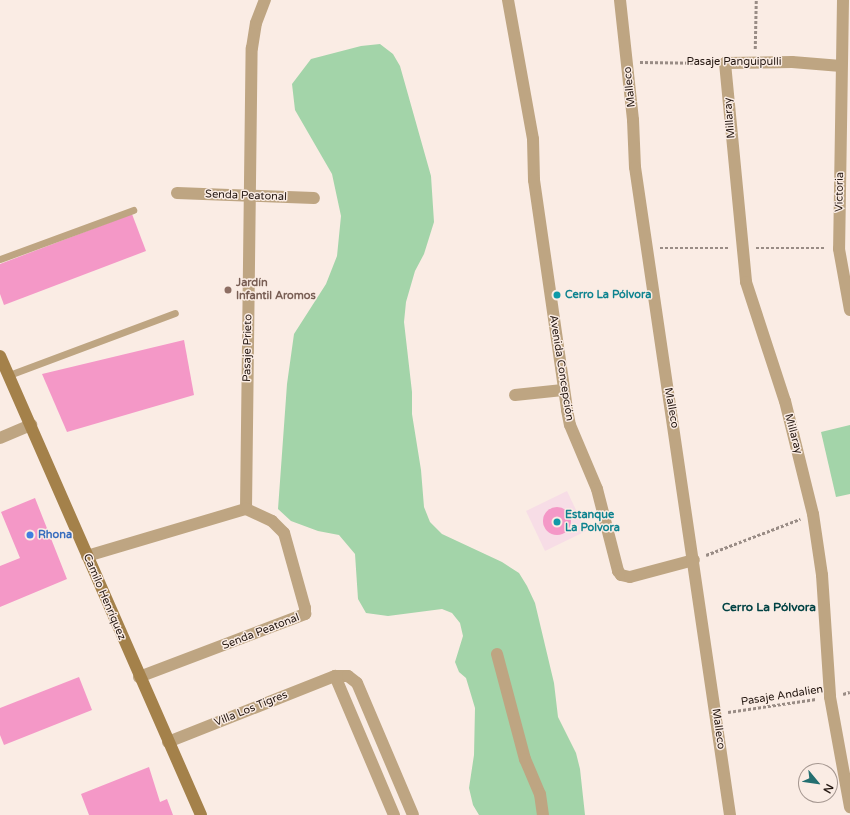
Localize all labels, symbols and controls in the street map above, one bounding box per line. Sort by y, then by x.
street label: Pasaje Panguipulli [687,55,781,69]
street label: Malleco [621,66,639,108]
street label: Millaray [722,97,738,139]
street label: Victoria [833,172,847,212]
street label: Senda Peatonal [205,188,287,204]
place label: Jardín Infantil Aromos [236,277,316,303]
marker: Jardín Infantil Aromos [223,285,233,295]
place label: Cerro La Pólvora [565,288,651,302]
marker: Cerro La Pólvora [552,290,562,300]
street label: Pasaje Prieto [241,314,255,382]
street label: Avenida Concepción [546,314,576,422]
street label: Malleco [661,387,681,429]
street label: Millaray [781,412,805,456]
place label: Estanque La Polvora [565,509,620,535]
marker: Estanque La Polvora [552,517,562,527]
place label: Rhona [38,528,72,542]
marker: Rhona [25,530,35,540]
street label: Camilo Henríquez [80,552,128,642]
district label: Cerro La Pólvora [722,601,816,615]
street label: Senda Peatonal [221,611,301,653]
street label: Pasaje Andalien [740,683,824,709]
street label: Villa Los Tigres [212,688,290,730]
street label: Malleco [709,708,727,750]
north arrow [798,763,838,803]
text: N [820,782,836,796]

